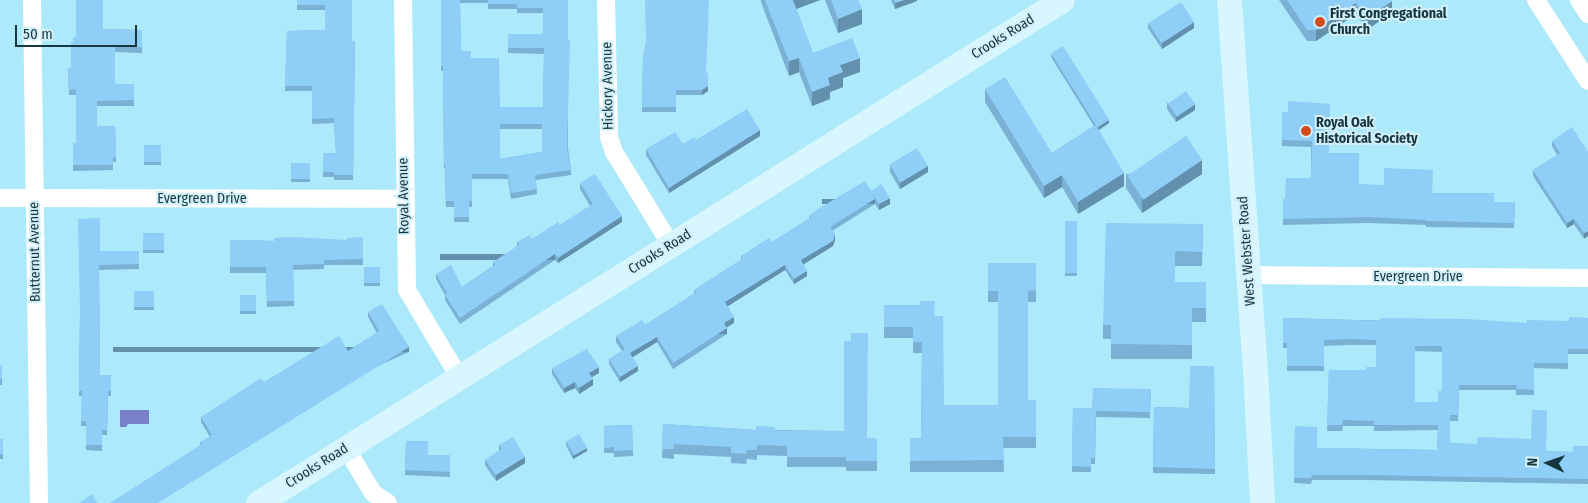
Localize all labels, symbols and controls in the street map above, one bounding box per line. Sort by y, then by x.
place label: First Congregational Church [1330,6,1447,38]
street label: Crooks Road [968,11,1038,63]
scale bar [18,15,140,47]
marker: First Congregational Church [1314,16,1326,28]
text: 50 m [23,25,53,43]
street label: Hickory Avenue [599,42,617,130]
place label: Royal Oak Historical Society [1316,115,1418,148]
marker: Royal Oak Historical Society [1300,125,1312,137]
street label: Royal Avenue [395,158,413,234]
street label: Evergreen Drive [157,191,247,207]
street label: West Webster Road [1235,195,1259,307]
street label: Butternut Avenue [26,202,44,302]
street label: Crooks Road [625,226,695,278]
street label: Evergreen Drive [1373,269,1463,285]
north arrow [1523,438,1573,488]
street label: Crooks Road [282,440,352,492]
text: N [1524,458,1541,467]

